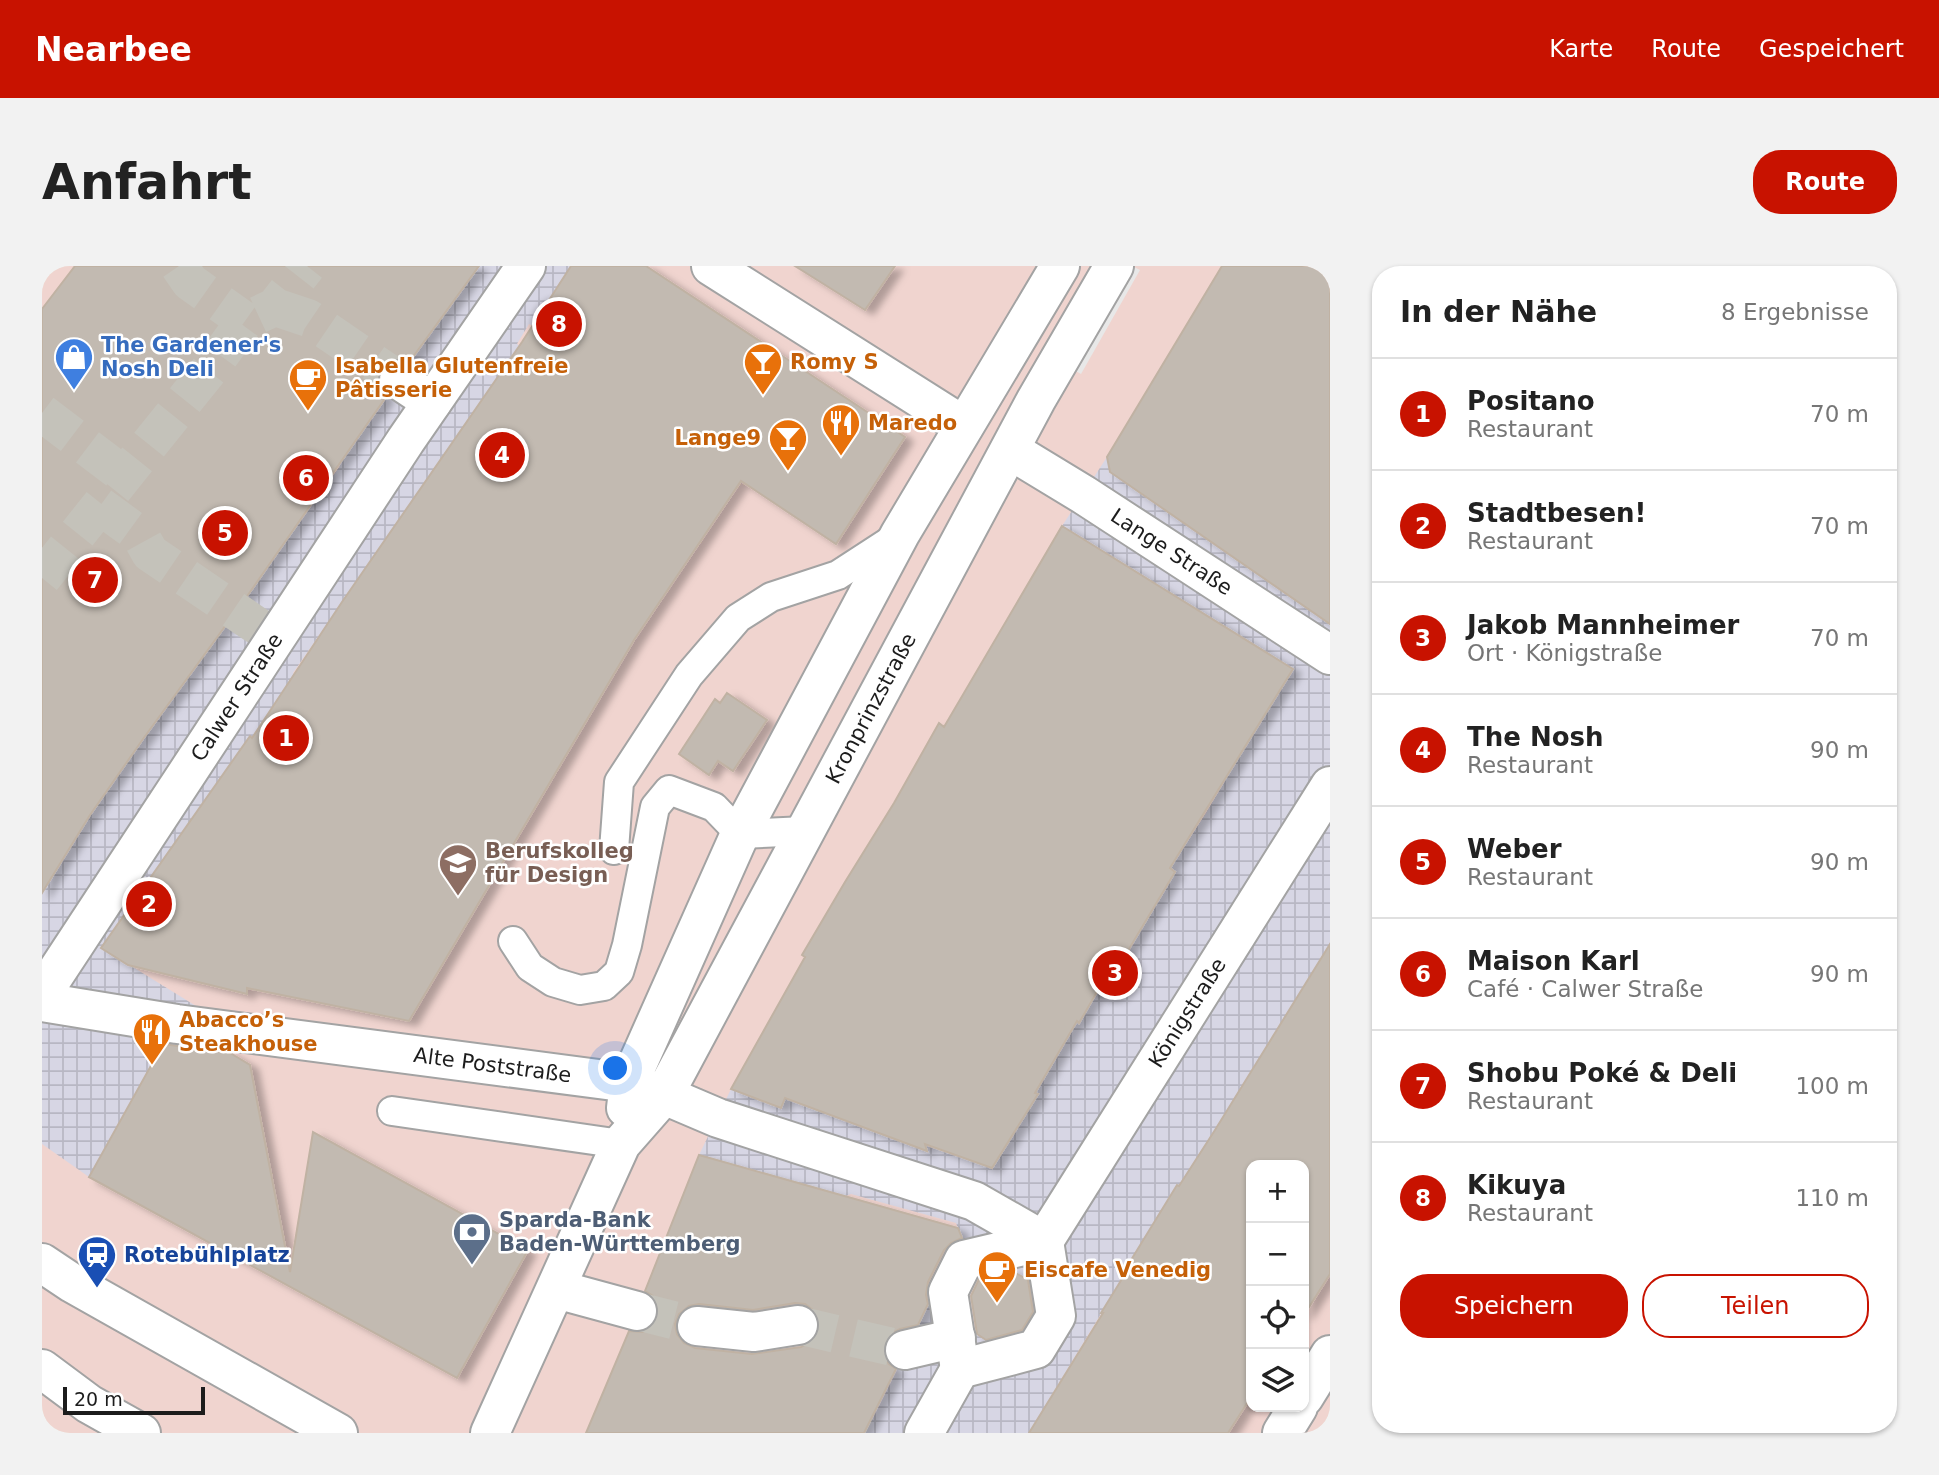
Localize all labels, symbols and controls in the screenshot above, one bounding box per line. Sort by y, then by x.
text: Nearbee [35,30,192,69]
text: Karte [1549,35,1613,63]
text: Route [1651,35,1721,63]
text: Gespeichert [1759,35,1904,63]
button: Route [1753,150,1897,214]
text: Anfahrt [42,154,252,211]
text: In der Nähe [1400,294,1597,329]
pin: 8 [536,298,582,350]
text: 8 Ergebnisse [1721,299,1869,325]
place label: The Gardener's Nosh Deli [101,333,281,381]
shop icon: The Gardener's Nosh Deli [53,336,95,391]
bar icon: Romy S [742,341,784,396]
place label: Romy S [790,350,879,374]
place label: Isabella Glutenfreie Pâtisserie [335,354,568,402]
cafe icon: Isabella Glutenfreie Pâtisserie [287,357,329,412]
text: Positano [1467,386,1595,416]
text: 1 [1415,401,1431,427]
text: 70 m [1810,401,1869,427]
restaurant icon: Maredo [820,402,862,457]
place label: Maredo [868,411,957,435]
text: Restaurant [1467,416,1593,442]
bar icon: Lange9 [767,417,809,472]
place label: Lange9 [675,426,761,450]
pin: 4 [479,429,525,481]
pin: 6 [283,452,329,504]
text: Stadtbesen! [1467,498,1646,528]
street label: Lange Straße [1106,504,1237,600]
pin: 5 [202,507,248,559]
text: 2 [1415,513,1431,539]
text: 70 m [1810,513,1869,539]
text: Restaurant [1467,528,1593,554]
pin: 7 [72,554,118,606]
text: Jakob Mannheimer [1467,610,1739,640]
text: 3 [1415,625,1431,651]
text: 70 m [1810,625,1869,651]
street label: Calwer Straße [186,629,288,766]
street label: Kronprinzstraße [821,629,921,788]
text: Ort · Königstraße [1467,640,1662,666]
pin: 1 [263,712,309,764]
text: The Nosh [1467,722,1604,752]
text: 4 [1415,737,1431,763]
text: 90 m [1810,737,1869,763]
text: Restaurant [1467,752,1593,778]
text: Weber [1467,834,1561,864]
place label: Berufskolleg für Design [485,839,634,887]
school or university icon: Berufskolleg für Design [437,842,479,897]
text: 5 [1415,849,1431,875]
text: 90 m [1810,849,1869,875]
text: Restaurant [1467,864,1593,890]
pin: 2 [126,878,172,930]
text: Maison Karl [1467,946,1640,976]
pin: 3 [1092,947,1138,999]
street label: Königstraße [1144,954,1231,1072]
text: 6 [1415,961,1431,987]
text: 90 m [1810,961,1869,987]
text: Café · Calwer Straße [1467,976,1703,1002]
place label: Abacco’s Steakhouse [179,1008,318,1056]
restaurant icon: Abacco’s Steakhouse [131,1011,173,1066]
street label: Alte Poststraße [412,1043,573,1087]
your location [598,1051,632,1085]
text: Shobu Poké & Deli [1467,1058,1737,1088]
text: 7 [1415,1073,1431,1099]
text: 100 m [1795,1073,1869,1099]
text: Restaurant [1467,1088,1593,1114]
map controls [1246,1160,1309,1412]
button: + [1246,1160,1309,1223]
text: Kikuya [1467,1170,1566,1200]
text: 8 [1415,1185,1431,1211]
text: 110 m [1795,1185,1869,1211]
text: Restaurant [1467,1200,1593,1226]
place label: Sparda-Bank Baden-Württemberg [499,1208,741,1256]
bank icon: Sparda-Bank Baden-Württemberg [451,1211,493,1266]
button: − [1246,1223,1309,1286]
station icon: Rotebühlplatz [76,1234,118,1289]
place label: Rotebühlplatz [124,1243,290,1267]
cafe icon: Eiscafe Venedig [976,1249,1018,1304]
place label: Eiscafe Venedig [1024,1258,1211,1282]
button: Speichern [1400,1274,1628,1338]
button: Teilen [1642,1274,1869,1338]
button: locate [1246,1286,1309,1349]
button: layers [1246,1349,1309,1412]
scale bar [63,1384,205,1416]
text: 20 m [74,1388,123,1410]

